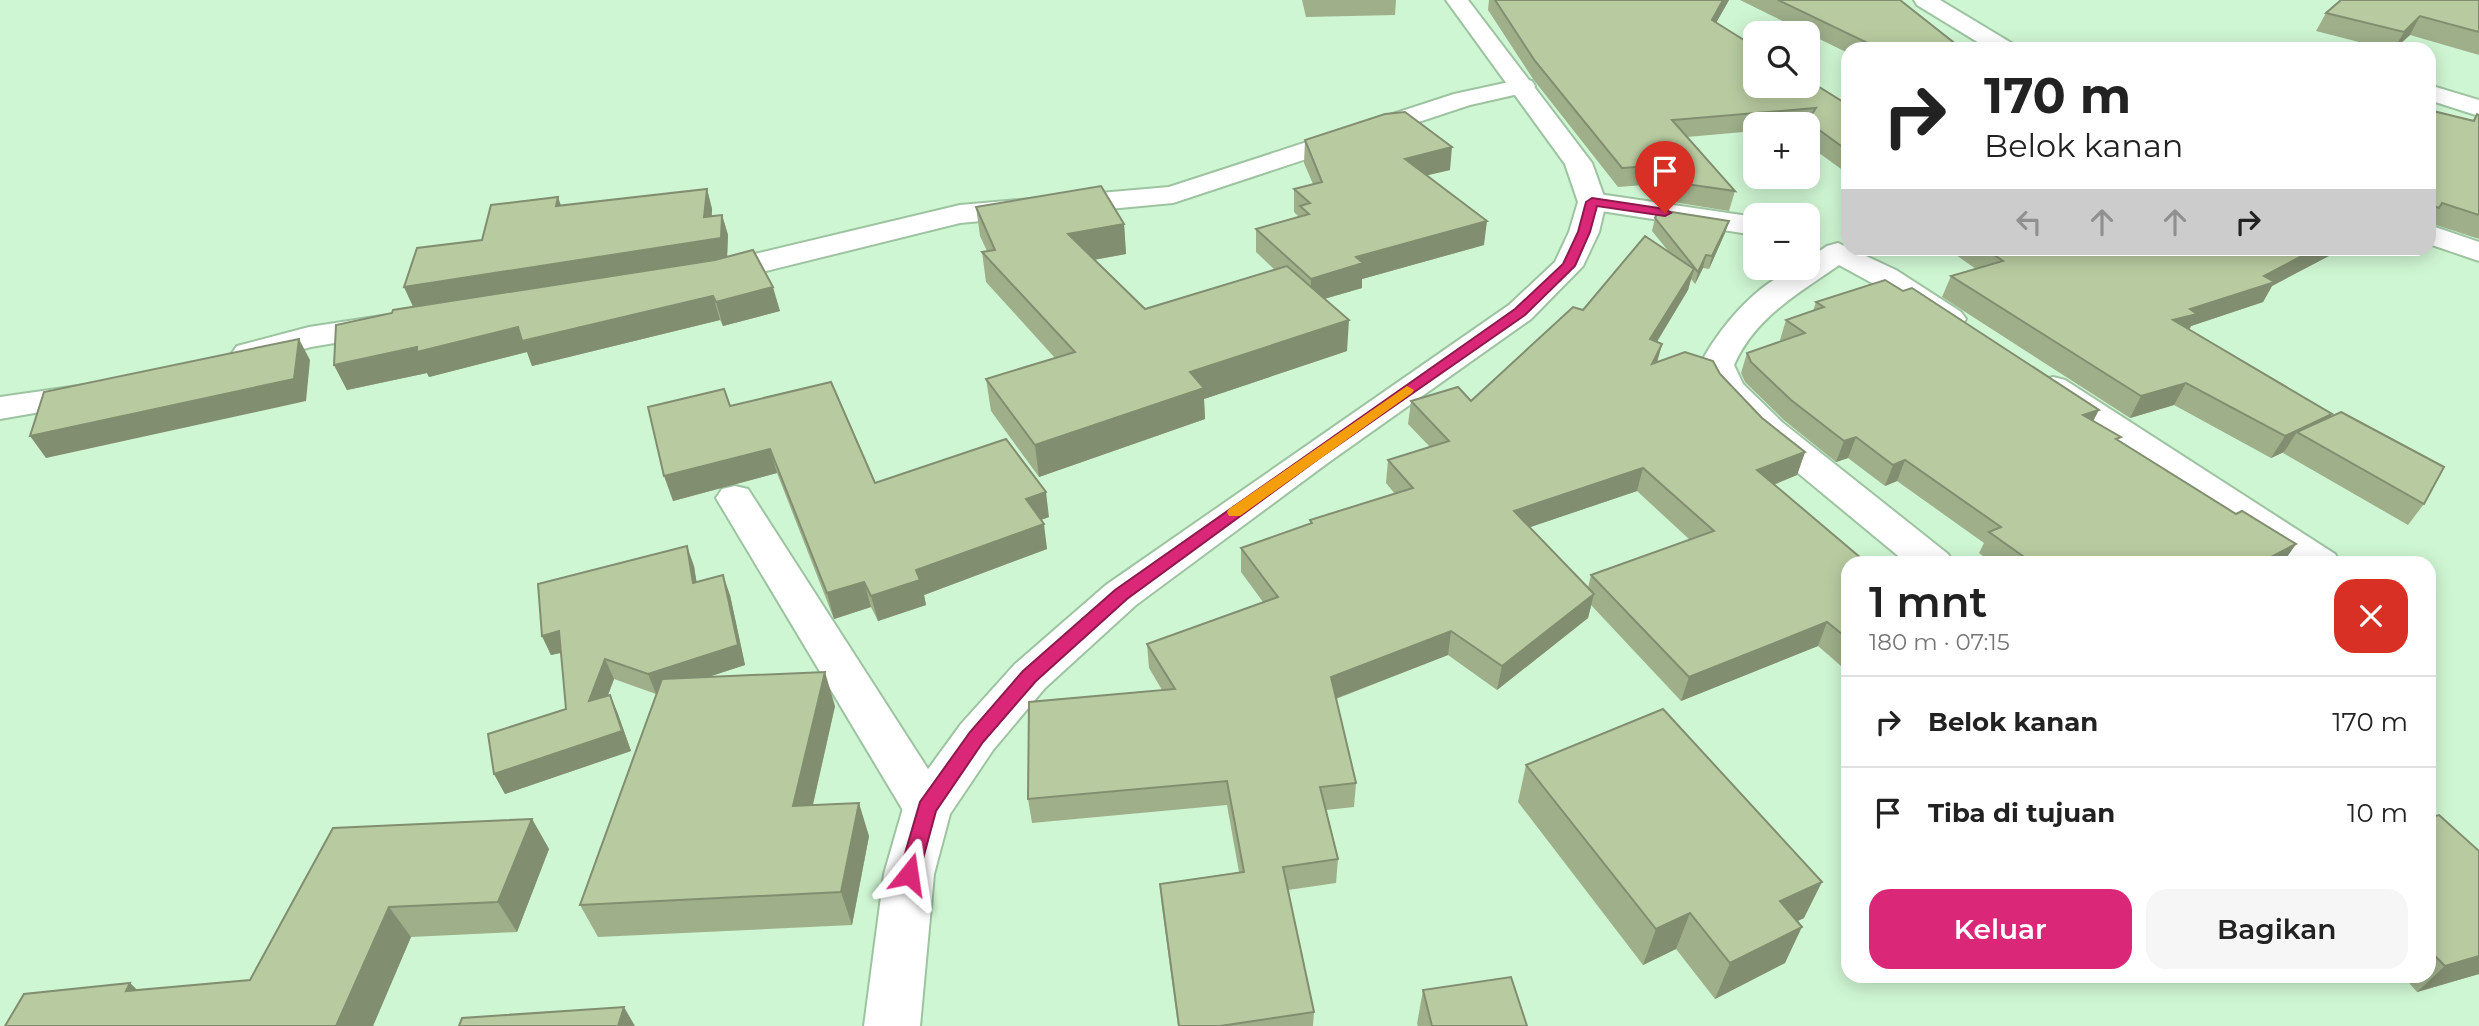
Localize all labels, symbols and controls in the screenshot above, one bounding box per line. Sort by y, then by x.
map controls [1743,21,1820,280]
button: search [1743,21,1820,98]
text: 170 m [1984,66,2131,125]
icon: right [1869,70,1960,161]
button: + [1743,112,1820,189]
text: Belok kanan [1984,126,2184,165]
pin [1635,141,1695,213]
icon: arrive [1646,152,1684,190]
button: − [1743,203,1820,280]
icon: left [2010,203,2048,241]
icon: ahead [2083,203,2121,241]
icon: ahead [2156,203,2194,241]
icon: right [2229,203,2267,241]
text: 1 mnt [1869,576,1987,628]
button: close [2334,579,2408,653]
text: 180 m · 07:15 [1869,628,2010,656]
icon: right [1869,703,1907,741]
text: Belok kanan [1928,706,2098,738]
text: 170 m [2332,706,2408,738]
icon: arrive [1869,794,1907,832]
text: Tiba di tujuan [1928,797,2115,829]
text: 10 m [2347,797,2408,829]
position arrow [872,837,946,911]
button: Keluar [1869,889,2132,969]
button: Bagikan [2146,889,2408,969]

